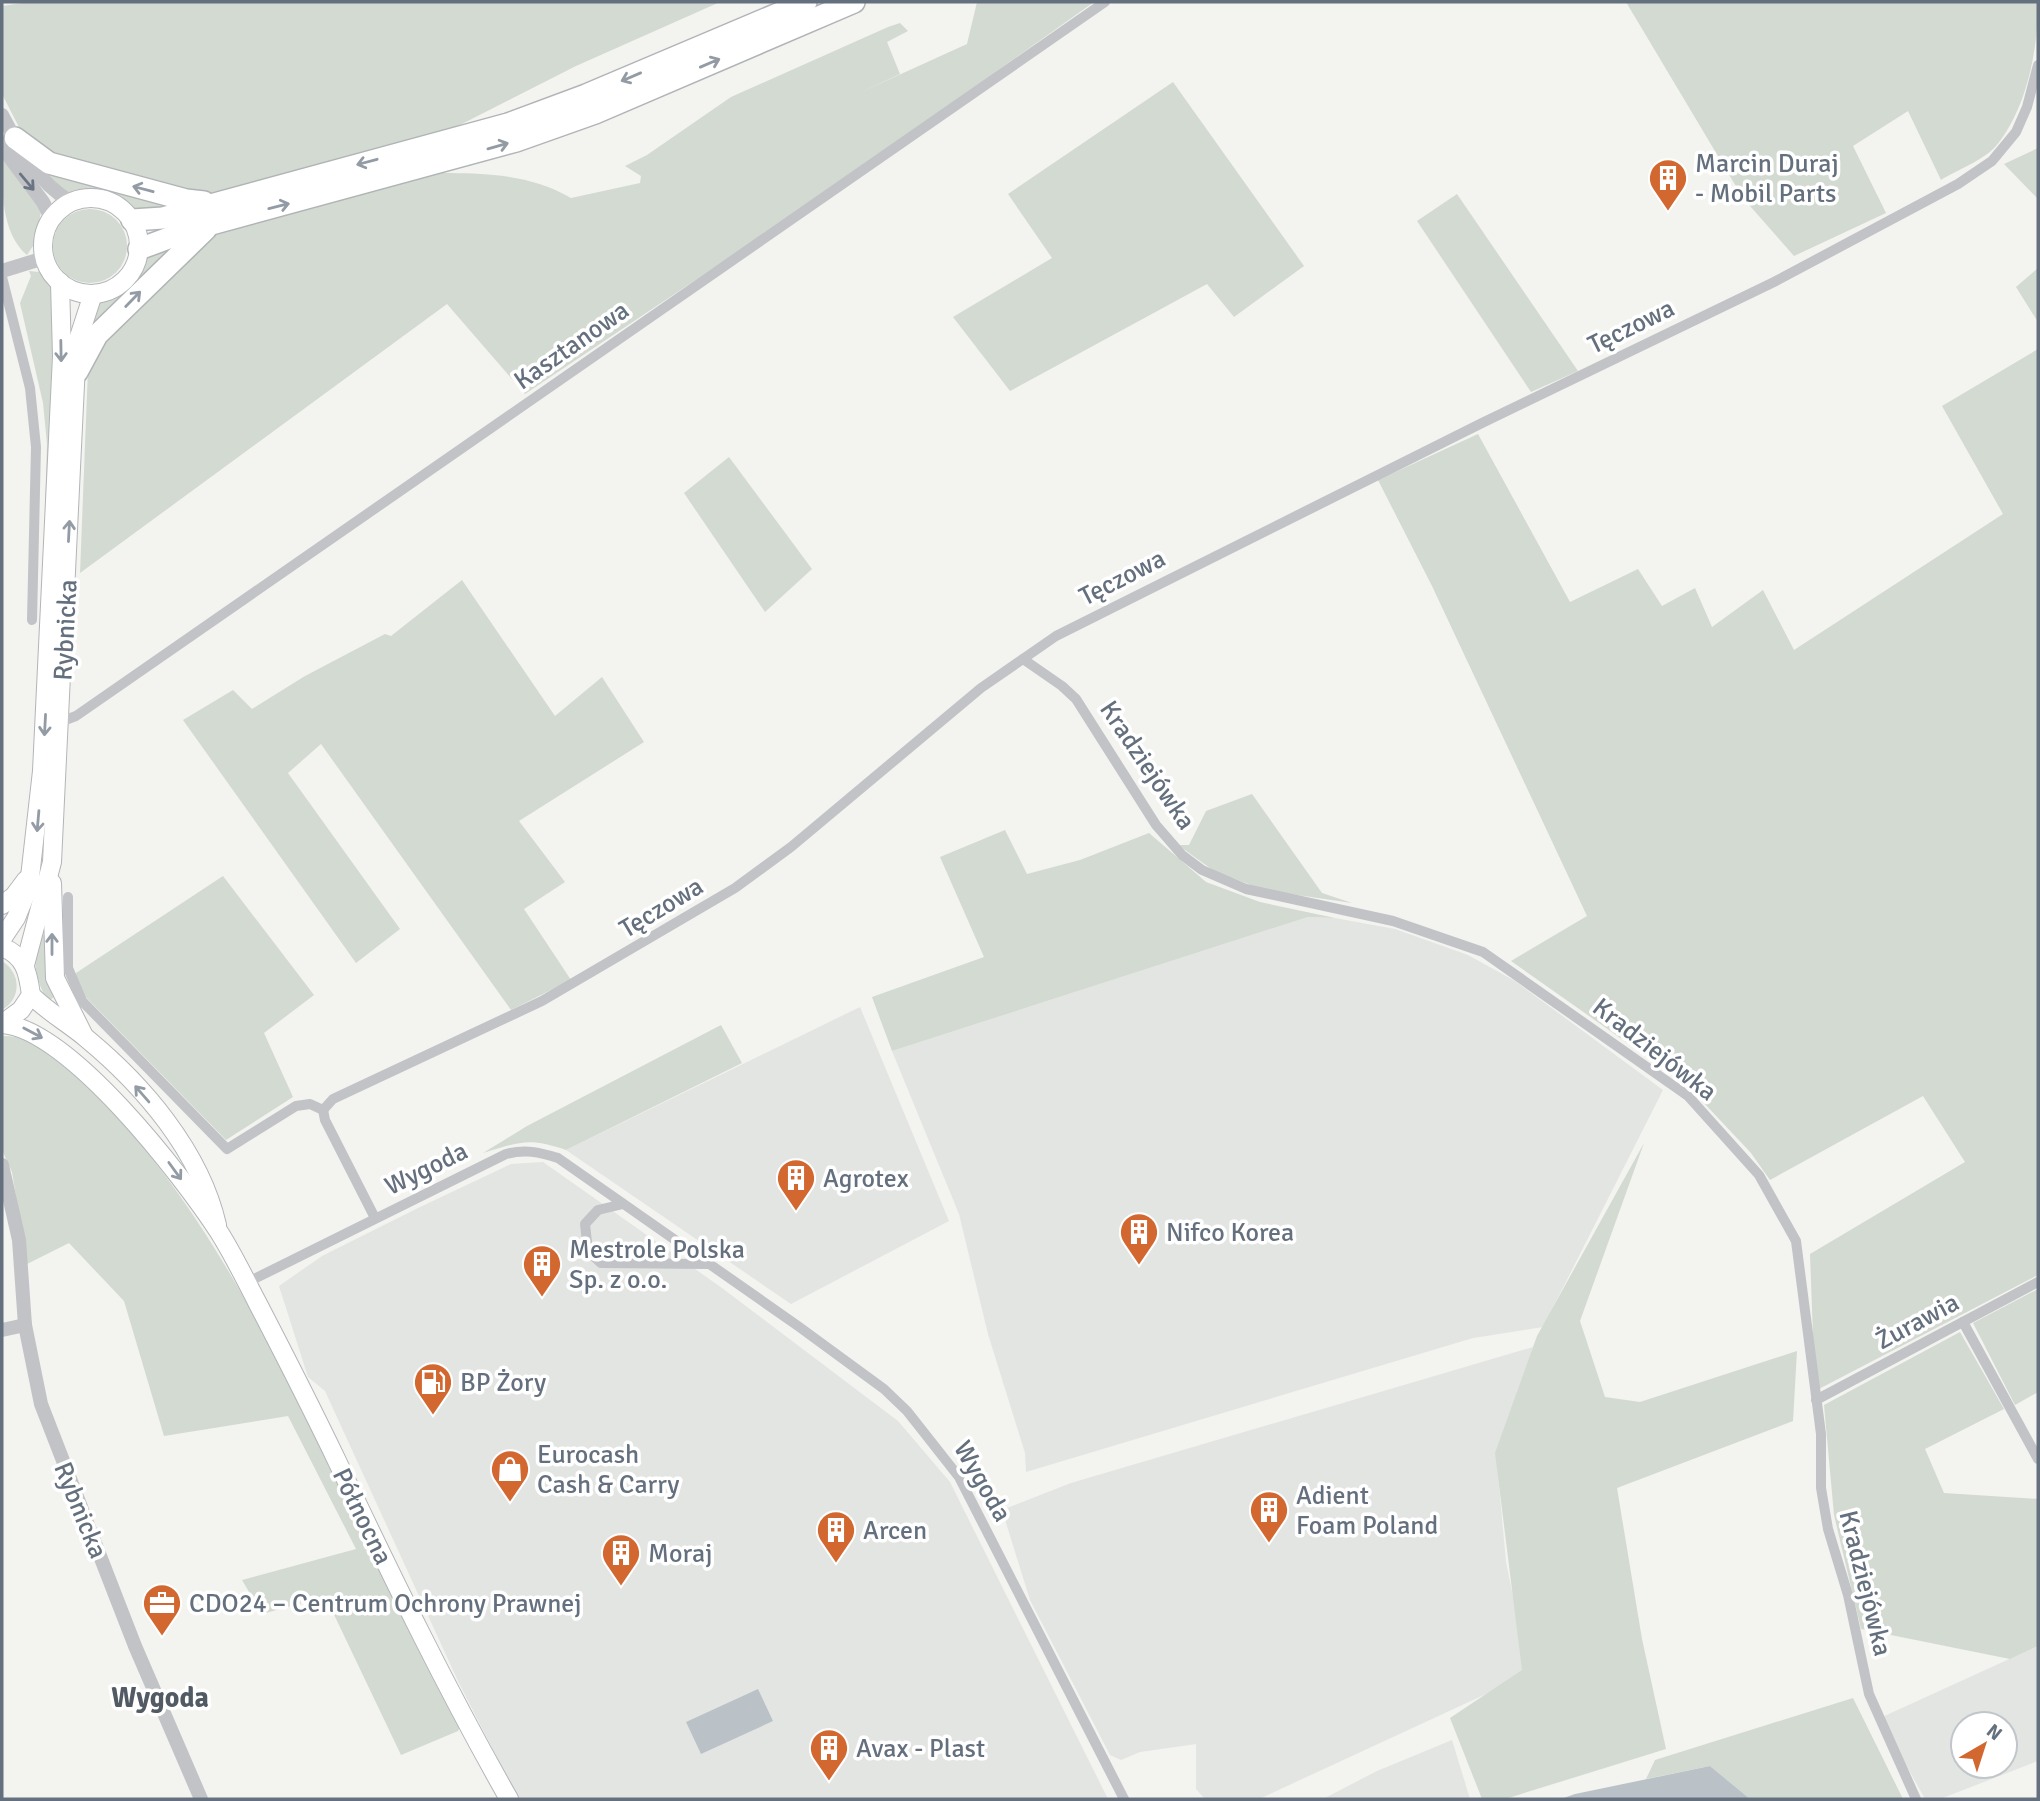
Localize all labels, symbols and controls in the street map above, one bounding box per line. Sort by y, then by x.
one-way arrow [698,56,720,69]
one-way arrow [620,71,642,84]
one-way arrow [487,139,509,152]
place label: Marcin Duraj - Mobil Parts [1695,148,1839,210]
one-way arrow [356,156,379,169]
building icon: Marcin Duraj - Mobil Parts [1647,157,1689,212]
one-way arrow [19,173,35,191]
one-way arrow [132,182,155,195]
one-way arrow [267,199,289,212]
one-way arrow [124,290,141,307]
street label: Tęczowa [1583,292,1680,361]
street label: Kasztanowa [508,295,635,397]
one-way arrow [54,339,68,362]
one-way arrow [63,520,76,543]
street label: Tęczowa [1074,543,1171,613]
street label: Rybnicka [47,579,85,681]
street label: Kradziejówka [1092,695,1202,836]
one-way arrow [39,713,52,736]
one-way arrow [31,809,44,832]
street label: Tęczowa [614,870,709,945]
one-way arrow [45,932,59,955]
street label: Kradziejówka [1586,991,1723,1108]
one-way arrow [22,1026,43,1040]
one-way arrow [134,1085,150,1103]
street label: Wygoda [380,1135,473,1203]
building icon: Agrotex [775,1157,817,1212]
one-way arrow [168,1161,182,1180]
place label: Agrotex [823,1163,909,1195]
building icon: Nifco Korea [1118,1211,1160,1266]
place label: Nifco Korea [1166,1217,1294,1249]
place label: Mestrole Polska Sp. z o.o. [569,1234,745,1296]
building icon: Mestrole Polska Sp. z o.o. [521,1243,563,1298]
street label: Żurawia [1870,1287,1965,1357]
fuel station icon: BP Żory [412,1361,454,1416]
place label: BP Żory [460,1367,546,1399]
street label: Wygoda [946,1435,1018,1528]
place label: Eurocash Cash & Carry [537,1439,680,1501]
shop icon: Eurocash Cash & Carry [489,1448,531,1503]
street label: Rybnicka [46,1457,114,1563]
street label: Północna [325,1463,399,1570]
place label: Adient Foam Poland [1296,1480,1438,1542]
building icon: Adient Foam Poland [1248,1489,1290,1544]
street label: Kradziejówka [1831,1507,1899,1659]
building icon: Arcen [815,1509,857,1564]
place label: Arcen [863,1515,927,1547]
building icon: Moraj [600,1532,642,1587]
place label: Moraj [648,1538,712,1570]
office icon: CDO24 – Centrum Ochrony Prawnej [141,1582,183,1637]
place label: CDO24 – Centrum Ochrony Prawnej [189,1588,582,1620]
district label: Wygoda [111,1681,209,1715]
north arrow [1949,1710,2019,1780]
text: N [1981,1719,2007,1746]
building icon: Avax - Plast [808,1727,850,1782]
place label: Avax - Plast [856,1733,985,1765]

